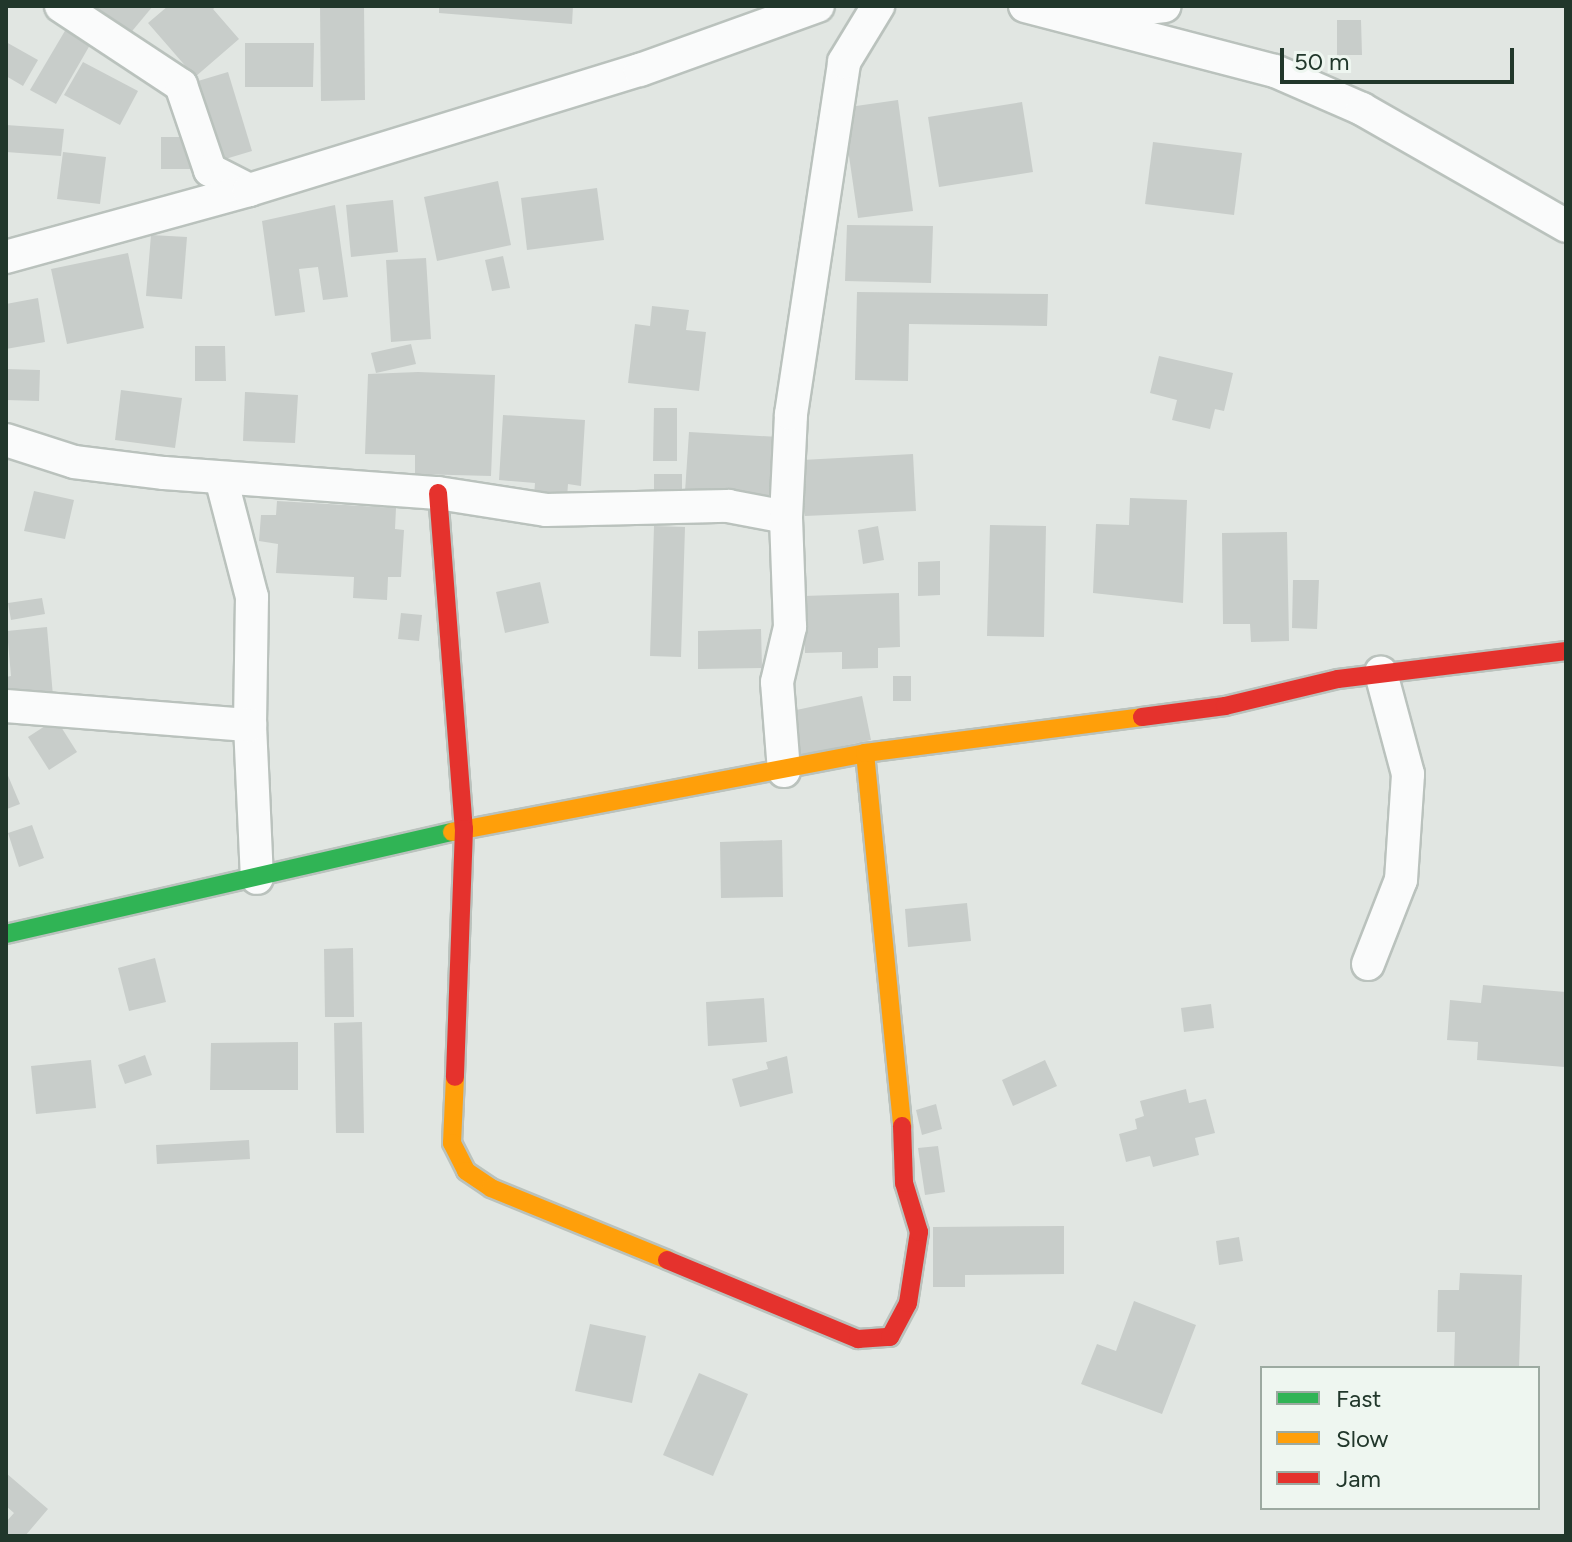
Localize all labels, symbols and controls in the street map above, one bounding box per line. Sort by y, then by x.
scale bar [1284,32,1518,82]
text: 50 m [1294,47,1350,76]
legend [1260,1366,1540,1510]
text: Fast [1336,1384,1381,1413]
text: Slow [1336,1424,1388,1453]
text: Jam [1336,1464,1381,1493]

